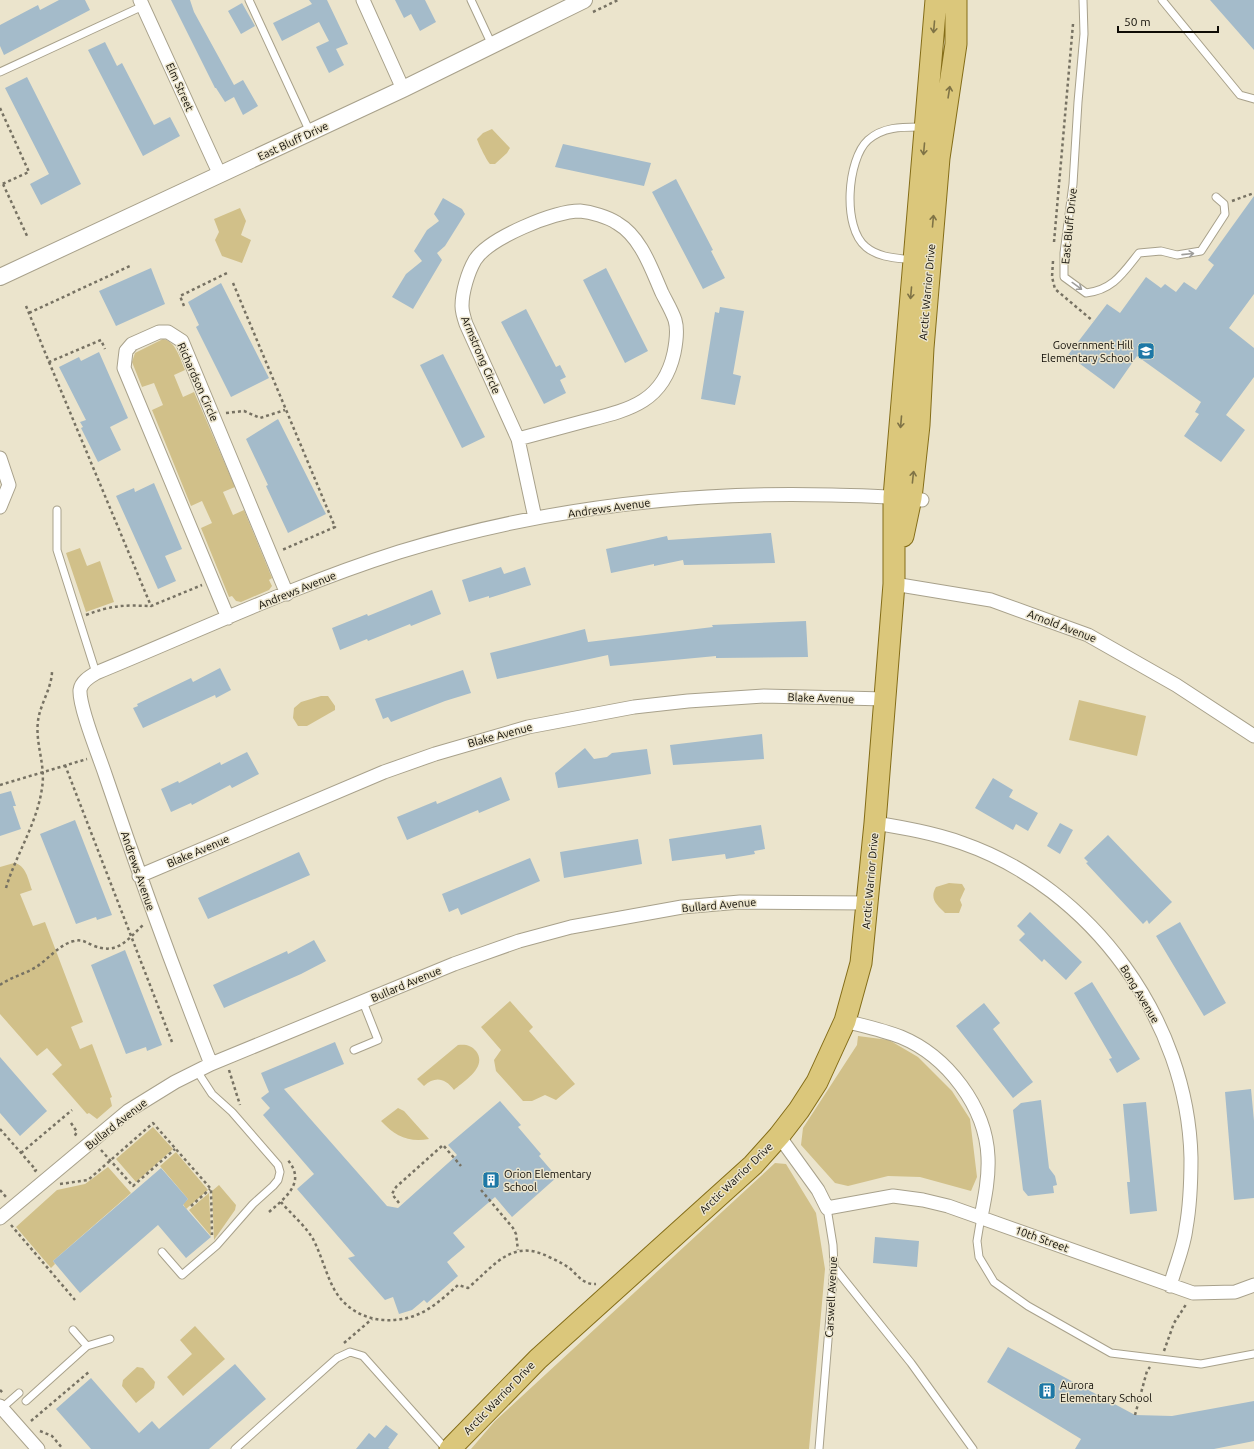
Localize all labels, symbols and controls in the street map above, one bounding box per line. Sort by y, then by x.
scale bar [1118,8,1218,34]
text: 50 m [1124,15,1151,28]
one-way arrow [930,20,938,33]
street label: Elm Street [164,61,196,114]
one-way arrow [945,86,953,99]
street label: East Bluff Drive [256,119,330,163]
one-way arrow [920,142,927,155]
street label: East Bluff Drive [1059,187,1079,265]
one-way arrow [930,215,937,228]
street label: Arctic Warrior Drive [917,243,937,341]
one-way arrow [1181,250,1194,258]
one-way arrow [1071,282,1082,290]
one-way arrow [908,286,915,299]
street label: Armstrong Circle [459,314,503,396]
place label: Government Hill Elementary School [1041,339,1133,364]
street label: Richardson Circle [175,341,221,423]
school or university icon: Government Hill Elementary School [1136,341,1156,361]
one-way arrow [897,415,904,428]
one-way arrow [909,471,917,484]
street label: Andrews Avenue [567,496,651,520]
street label: Andrews Avenue [256,569,338,611]
street label: Arnold Avenue [1026,607,1098,645]
street label: Blake Avenue [788,691,854,705]
street label: Blake Avenue [466,721,534,749]
street label: Andrews Avenue [119,830,157,912]
street label: Blake Avenue [165,832,231,870]
street label: Arctic Warrior Drive [860,832,880,930]
street label: Bullard Avenue [681,896,757,914]
street label: Bong Avenue [1118,963,1162,1025]
street label: Bullard Avenue [369,964,443,1004]
street label: Bullard Avenue [83,1096,149,1152]
street label: Arctic Warrior Drive [697,1140,775,1216]
place label: Orion Elementary School [504,1168,592,1193]
building icon: Orion Elementary School [481,1170,501,1190]
street label: 10th Street [1014,1224,1071,1254]
street label: Carswell Avenue [823,1256,839,1338]
street label: Arctic Warrior Drive [461,1359,537,1437]
place label: Aurora Elementary School [1060,1379,1152,1404]
building icon: Aurora Elementary School [1037,1381,1057,1401]

